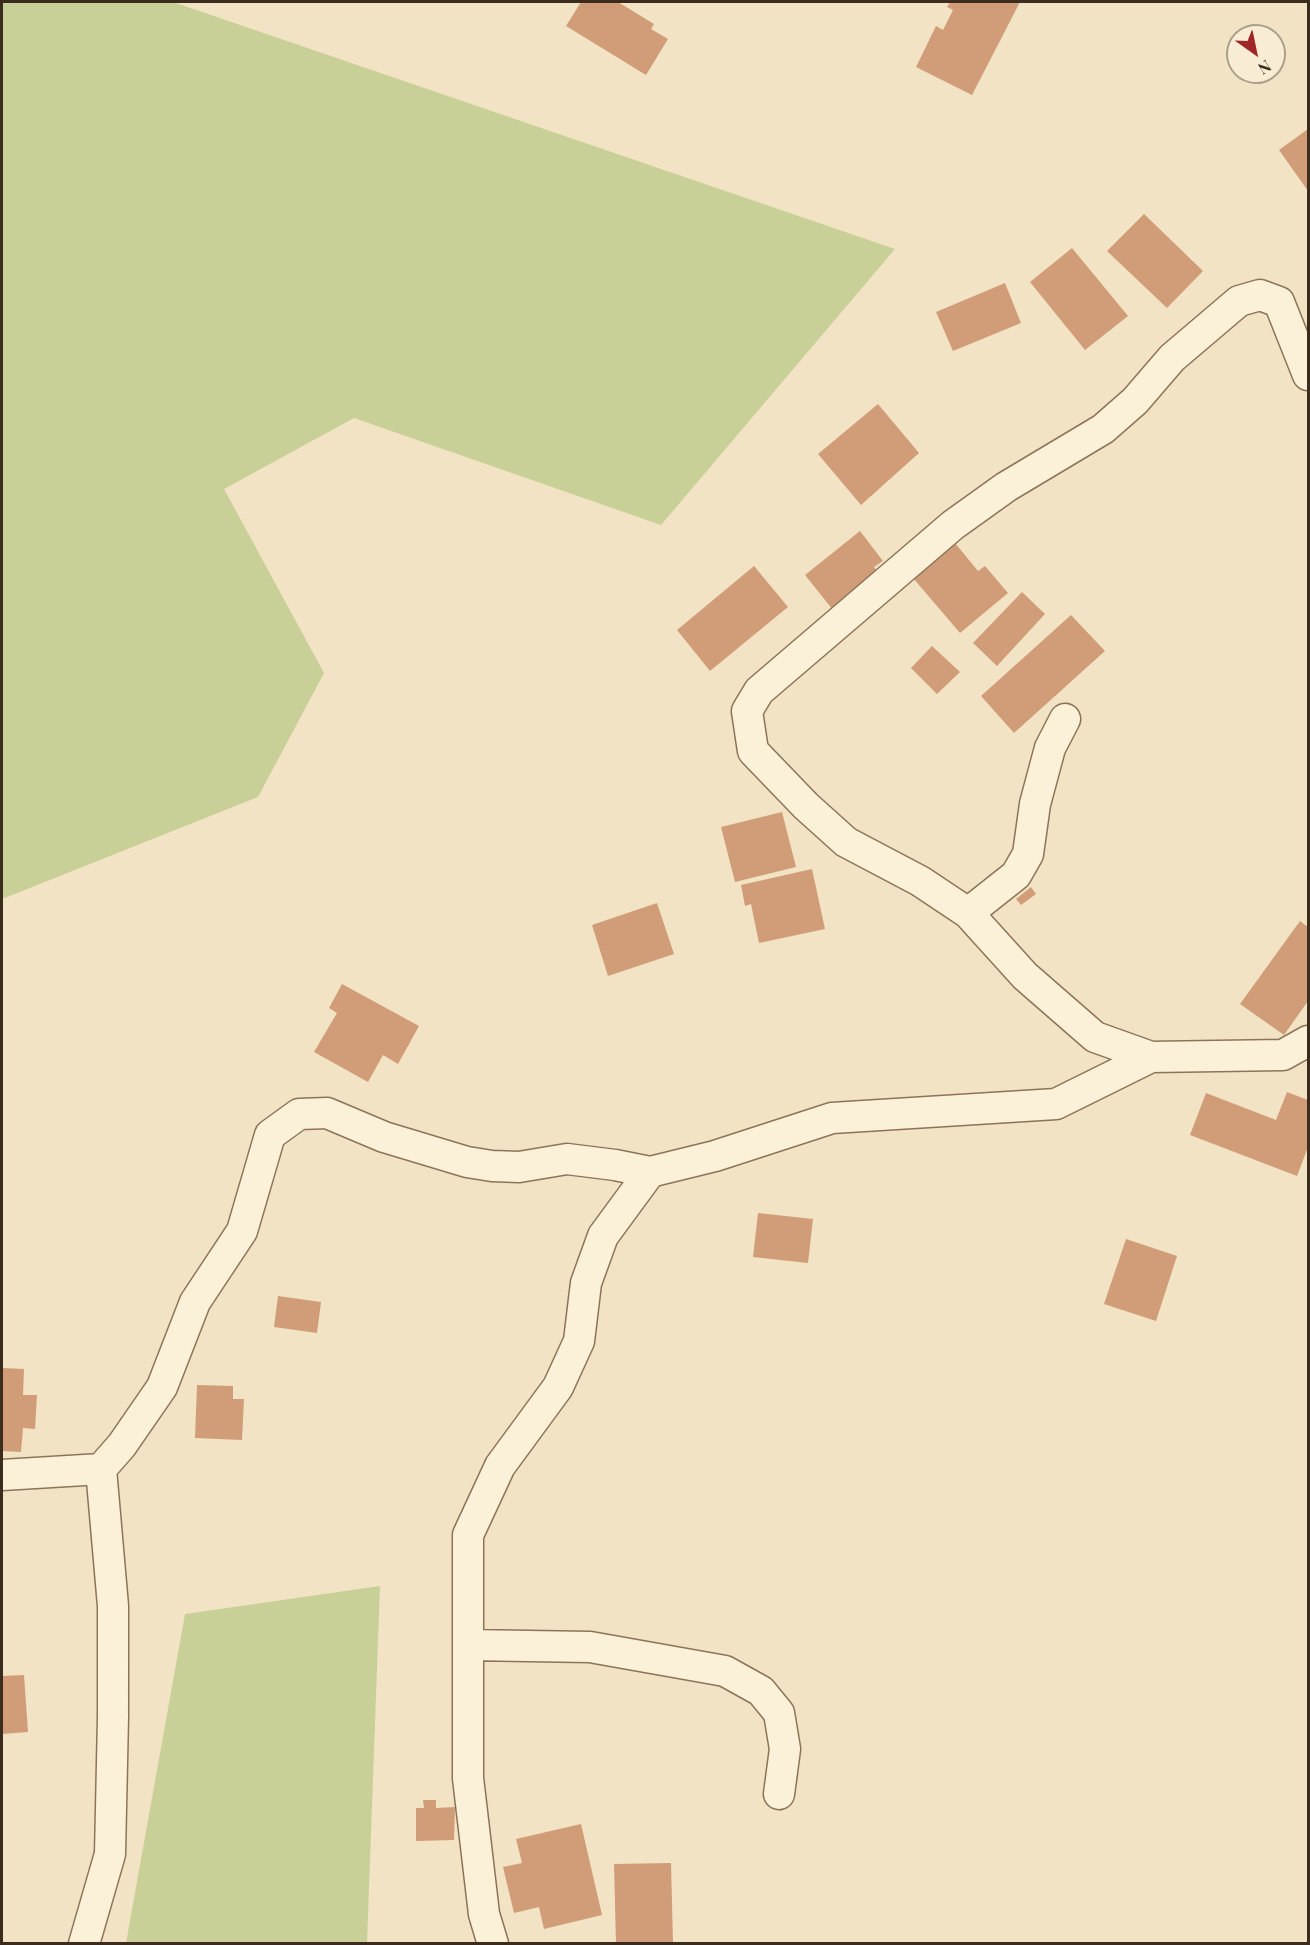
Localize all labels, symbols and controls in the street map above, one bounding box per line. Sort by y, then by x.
north arrow [1226,24,1286,84]
text: N [1254,56,1276,80]

